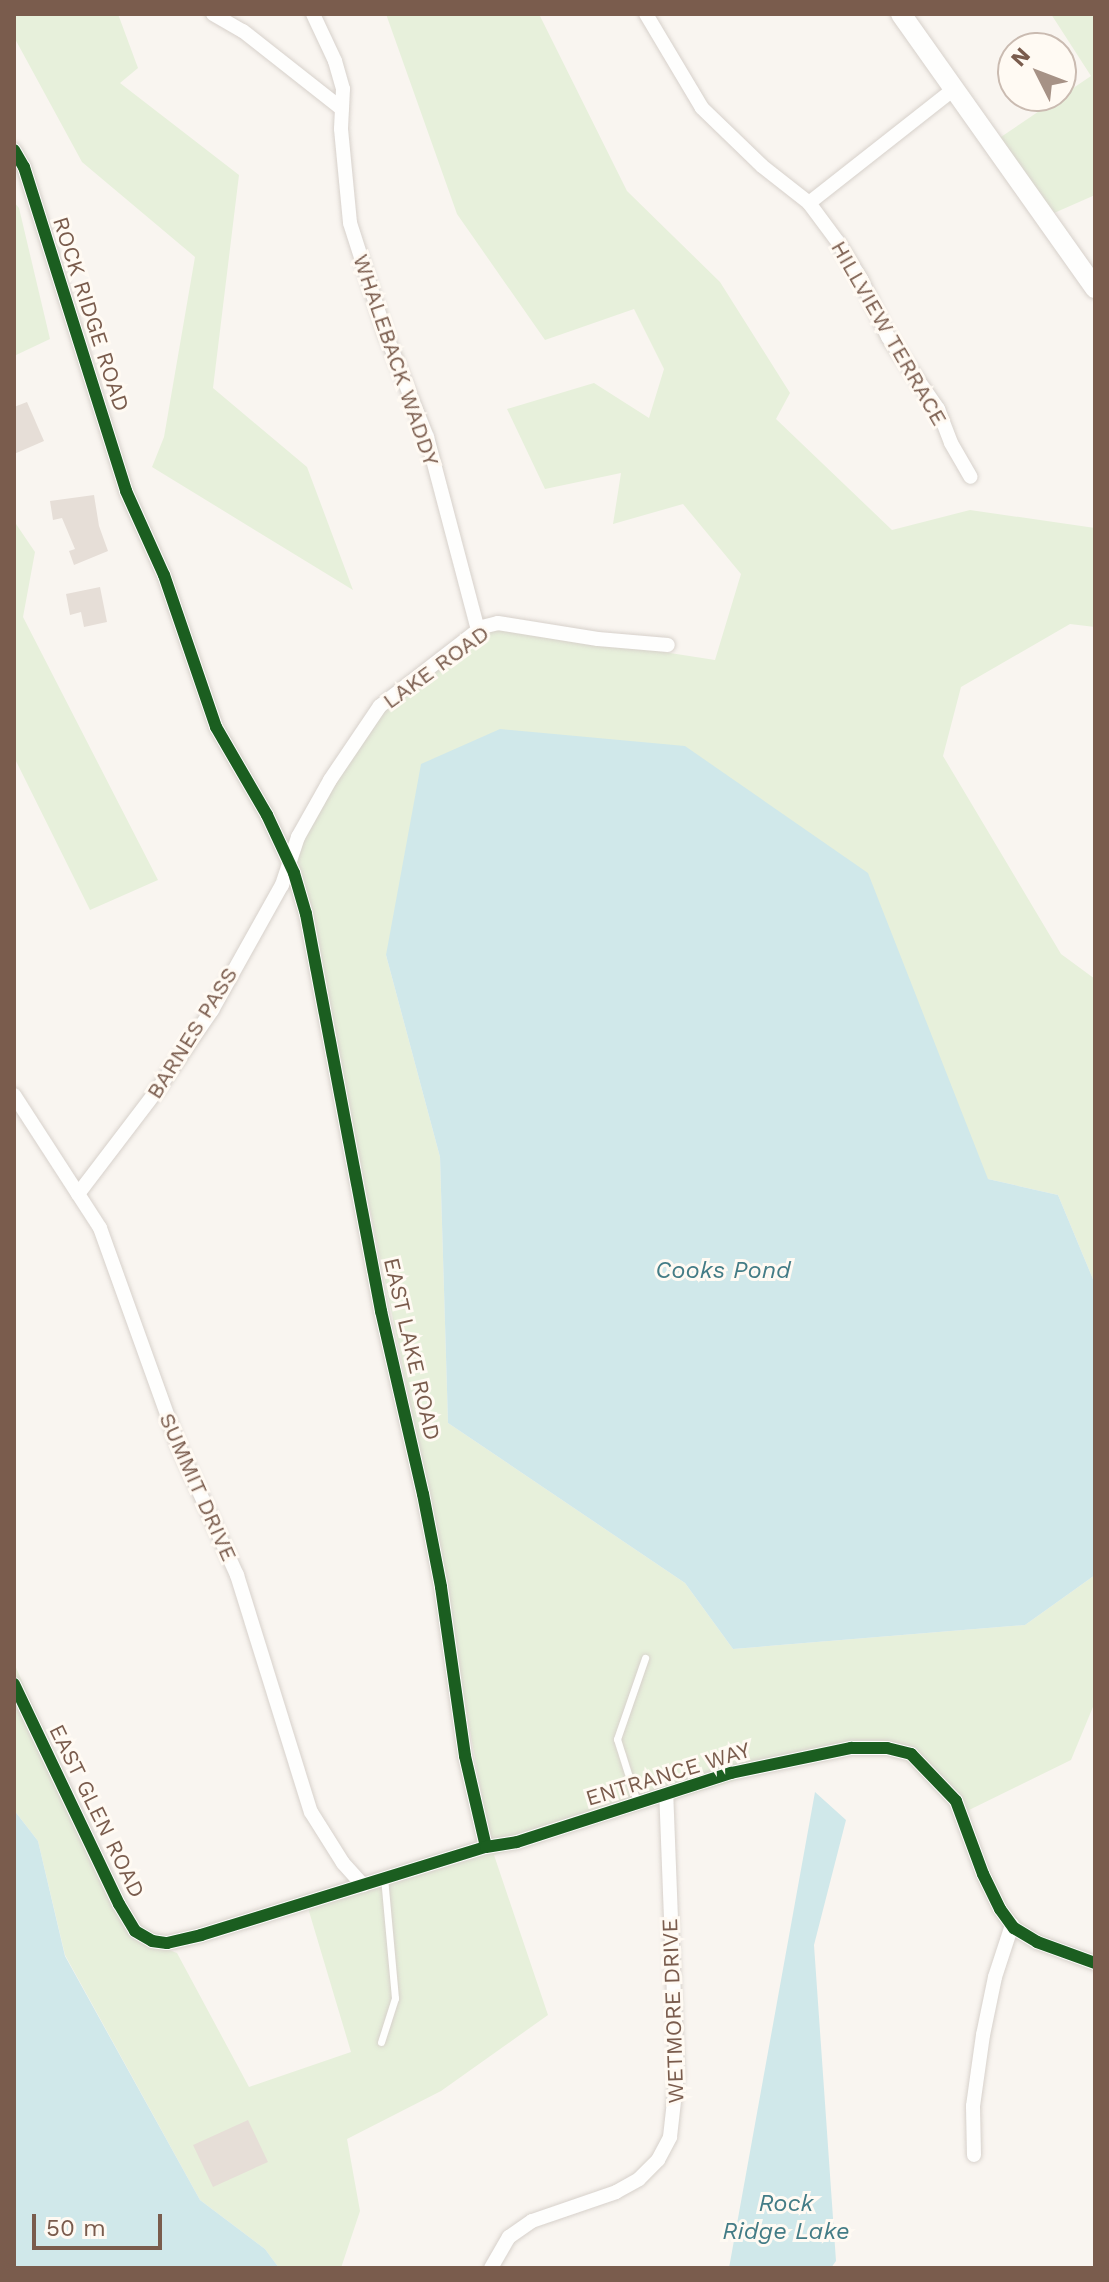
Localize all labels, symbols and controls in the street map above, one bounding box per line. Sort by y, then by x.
north arrow [997,32,1077,112]
text: N [1006,43,1035,71]
street label: ROCK RIDGE ROAD [47,213,135,415]
street label: HILLVIEW TERRACE [825,236,953,430]
street label: WHALEBACK WADDY [347,250,445,470]
street label: LAKE ROAD [378,620,494,714]
street label: BARNES PASS [141,962,243,1104]
street label: EAST LAKE ROAD [378,1255,446,1443]
water label: Cooks Pond [655,1257,791,1285]
street label: SUMMIT DRIVE [153,1409,243,1565]
street label: EAST GLEN ROAD [43,1720,151,1902]
street label: ENTRANCE WAY [582,1736,754,1812]
street label: WETMORE DRIVE [657,1918,689,2104]
water label: Rock Ridge Lake [722,2190,850,2246]
scale bar [36,2198,166,2248]
text: 50 m [46,2214,106,2242]

